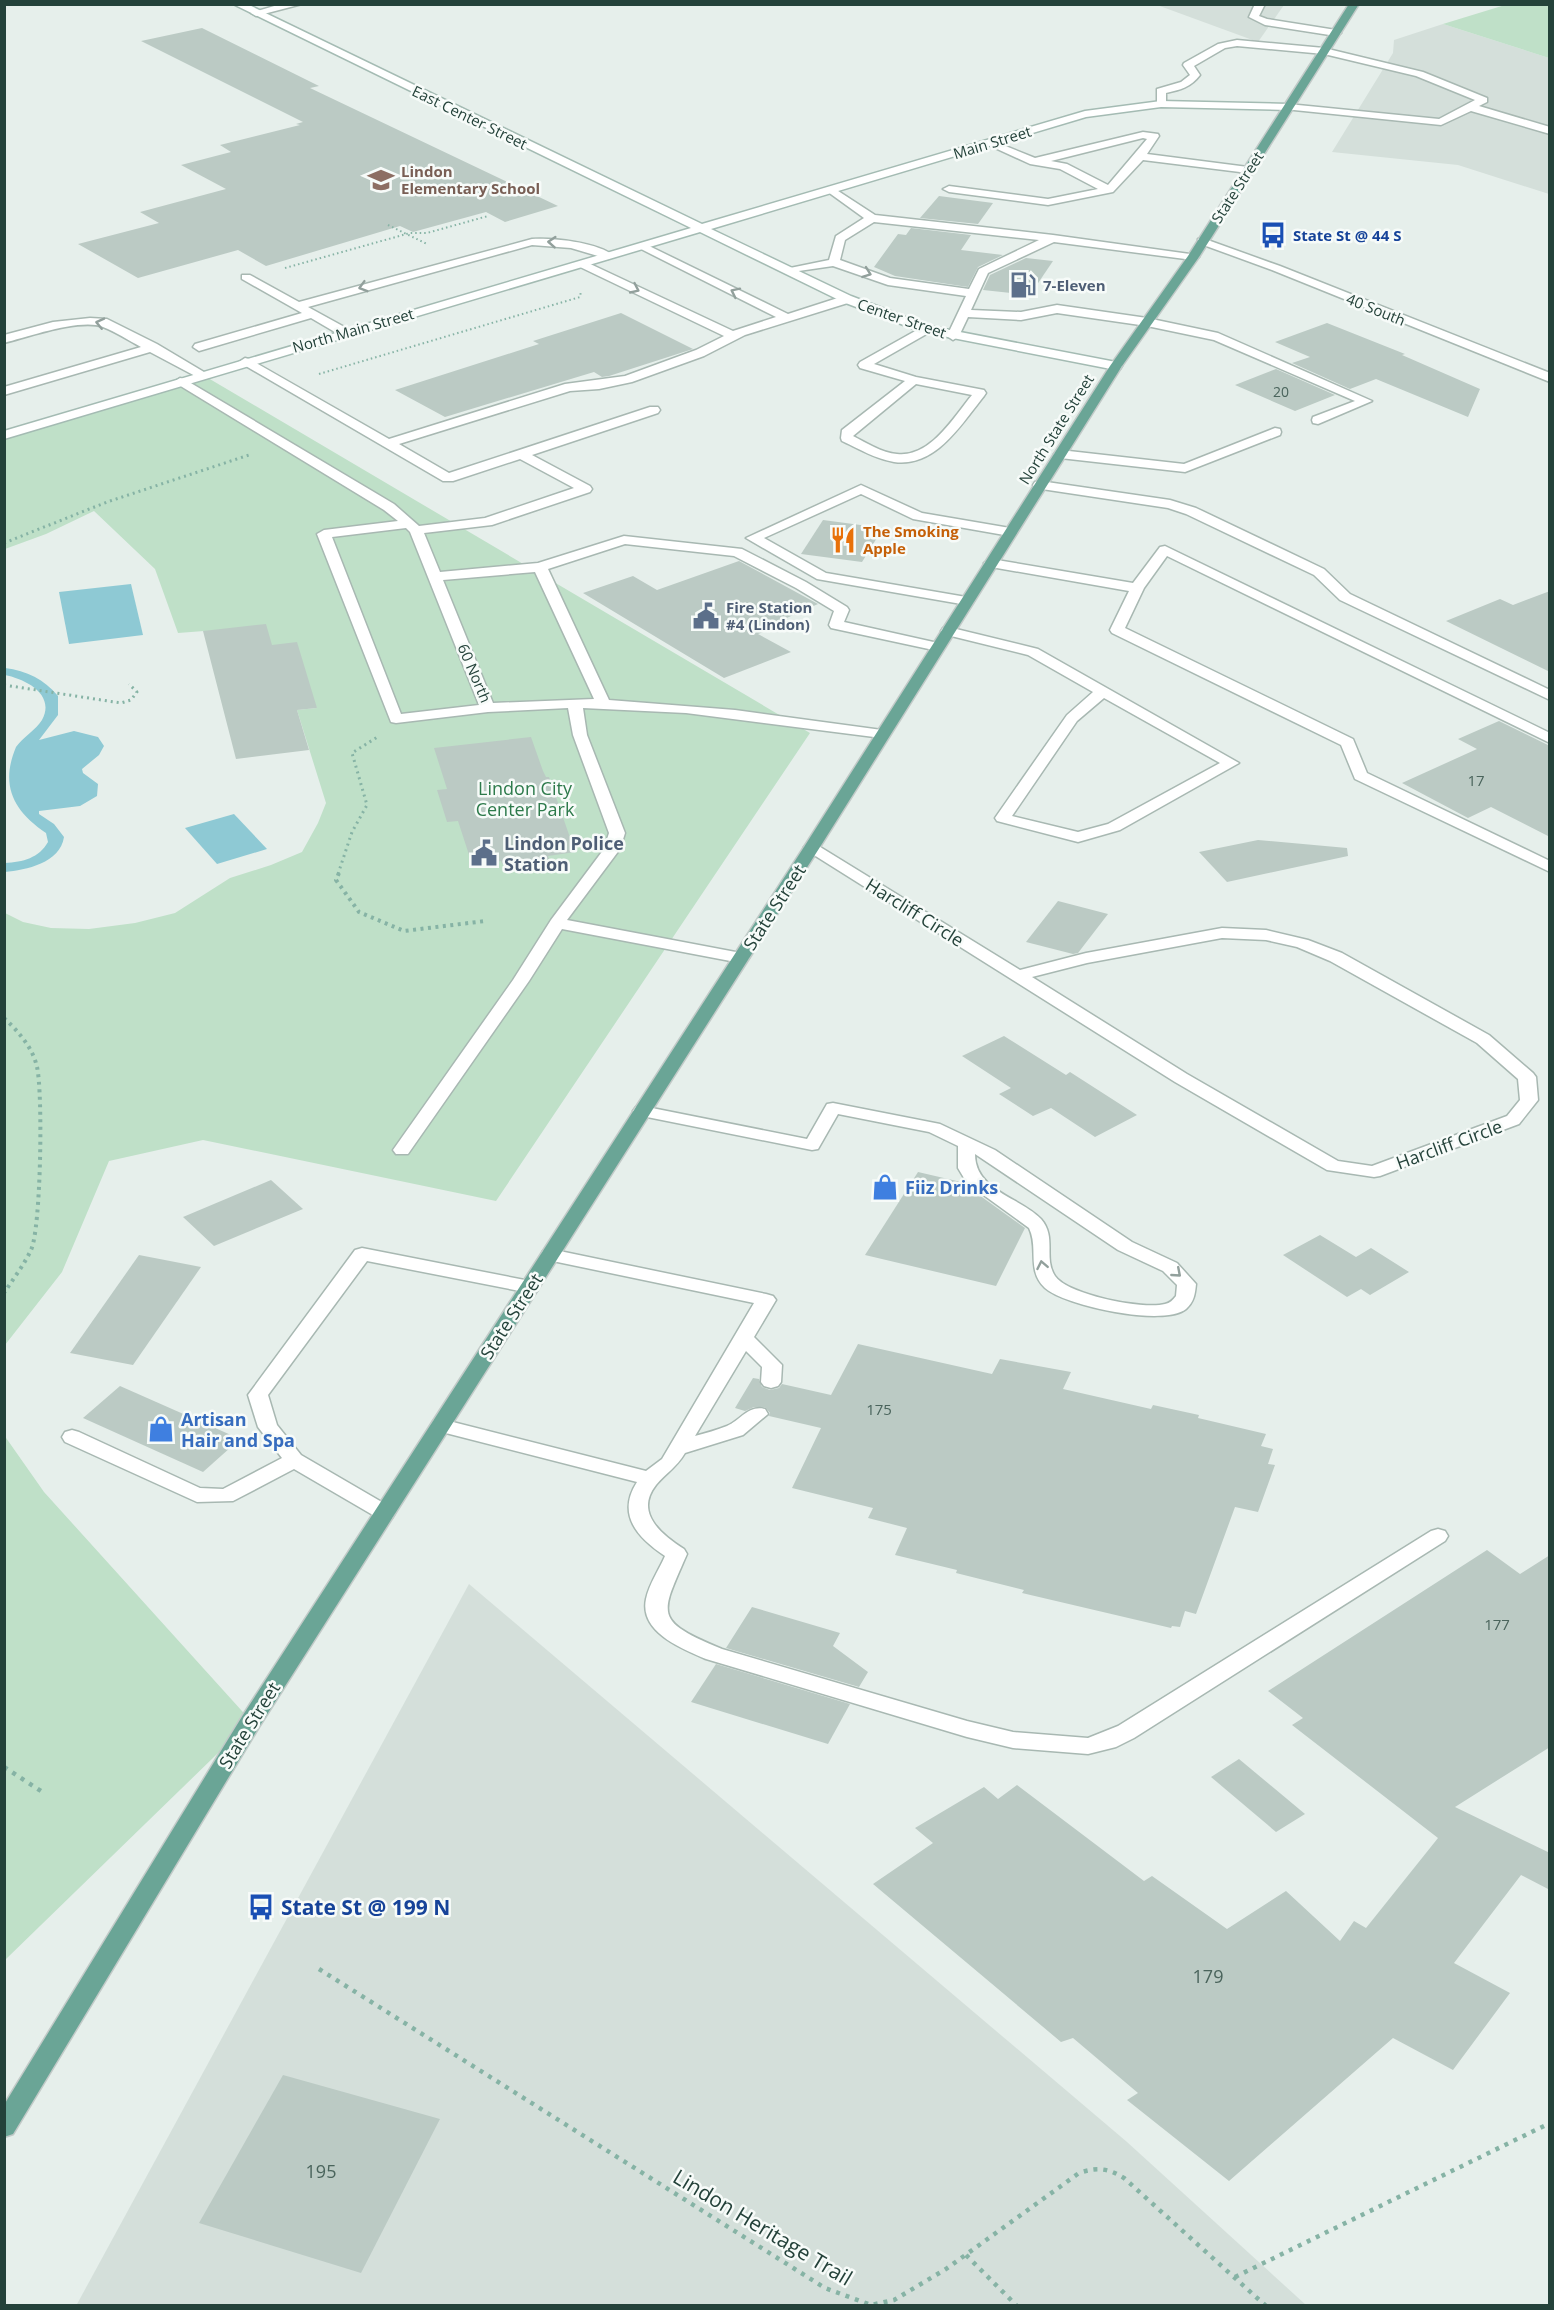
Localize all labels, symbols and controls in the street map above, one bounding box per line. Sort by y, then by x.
street label: East Center Street [409,80,531,154]
street label: Main Street [951,121,1033,163]
street label: State Street [1206,147,1268,227]
place label: Lindon Elementary School [401,161,540,198]
school or university icon: Lindon Elementary School [366,165,396,195]
bus stop icon: State St @ 44 S [1258,220,1288,250]
place label: State St @ 44 S [1293,225,1401,245]
one-way arrow [547,236,557,249]
one-way arrow [861,266,872,279]
fuel station icon: 7-Eleven [1008,270,1038,300]
place label: 7-Eleven [1043,275,1106,295]
one-way arrow [358,280,369,292]
one-way arrow [629,281,640,293]
one-way arrow [730,288,741,300]
street label: 40 South [1343,288,1409,330]
street label: Center Street [855,293,949,343]
street label: North Main Street [290,303,416,357]
one-way arrow [95,317,105,330]
street label: North State Street [1014,370,1098,488]
house number: 20 [1273,382,1289,401]
place label: The Smoking Apple [863,521,959,558]
restaurant icon: The Smoking Apple [828,525,858,555]
place label: Fire Station #4 (Lindon) [726,597,812,634]
public building icon: Fire Station #4 (Lindon) [691,601,721,631]
street label: 60 North [454,641,496,705]
house number: 17 [1467,770,1485,790]
park label: Lindon City Center Park [476,776,575,821]
place label: Lindon Police Station [504,831,624,876]
public building icon: Lindon Police Station [469,838,499,868]
street label: State Street [737,859,811,955]
street label: Harcliff Circle [861,872,969,952]
street label: Harcliff Circle [1392,1114,1506,1174]
shop icon: Fiiz Drinks [870,1172,900,1202]
place label: Fiiz Drinks [905,1175,998,1199]
one-way arrow [1036,1260,1049,1270]
one-way arrow [1170,1266,1180,1277]
street label: State Street [474,1268,548,1364]
house number: 175 [866,1399,892,1419]
place label: Artisan Hair and Spa [181,1407,295,1452]
shop icon: Artisan Hair and Spa [146,1414,176,1444]
house number: 177 [1484,1614,1510,1634]
street label: State Street [213,1677,285,1773]
bus stop icon: State St @ 199 N [246,1892,276,1922]
place label: State St @ 199 N [281,1893,450,1921]
house number: 179 [1193,1964,1223,1988]
house number: 195 [306,2159,336,2183]
street label: Lindon Heritage Trail [668,2162,858,2292]

